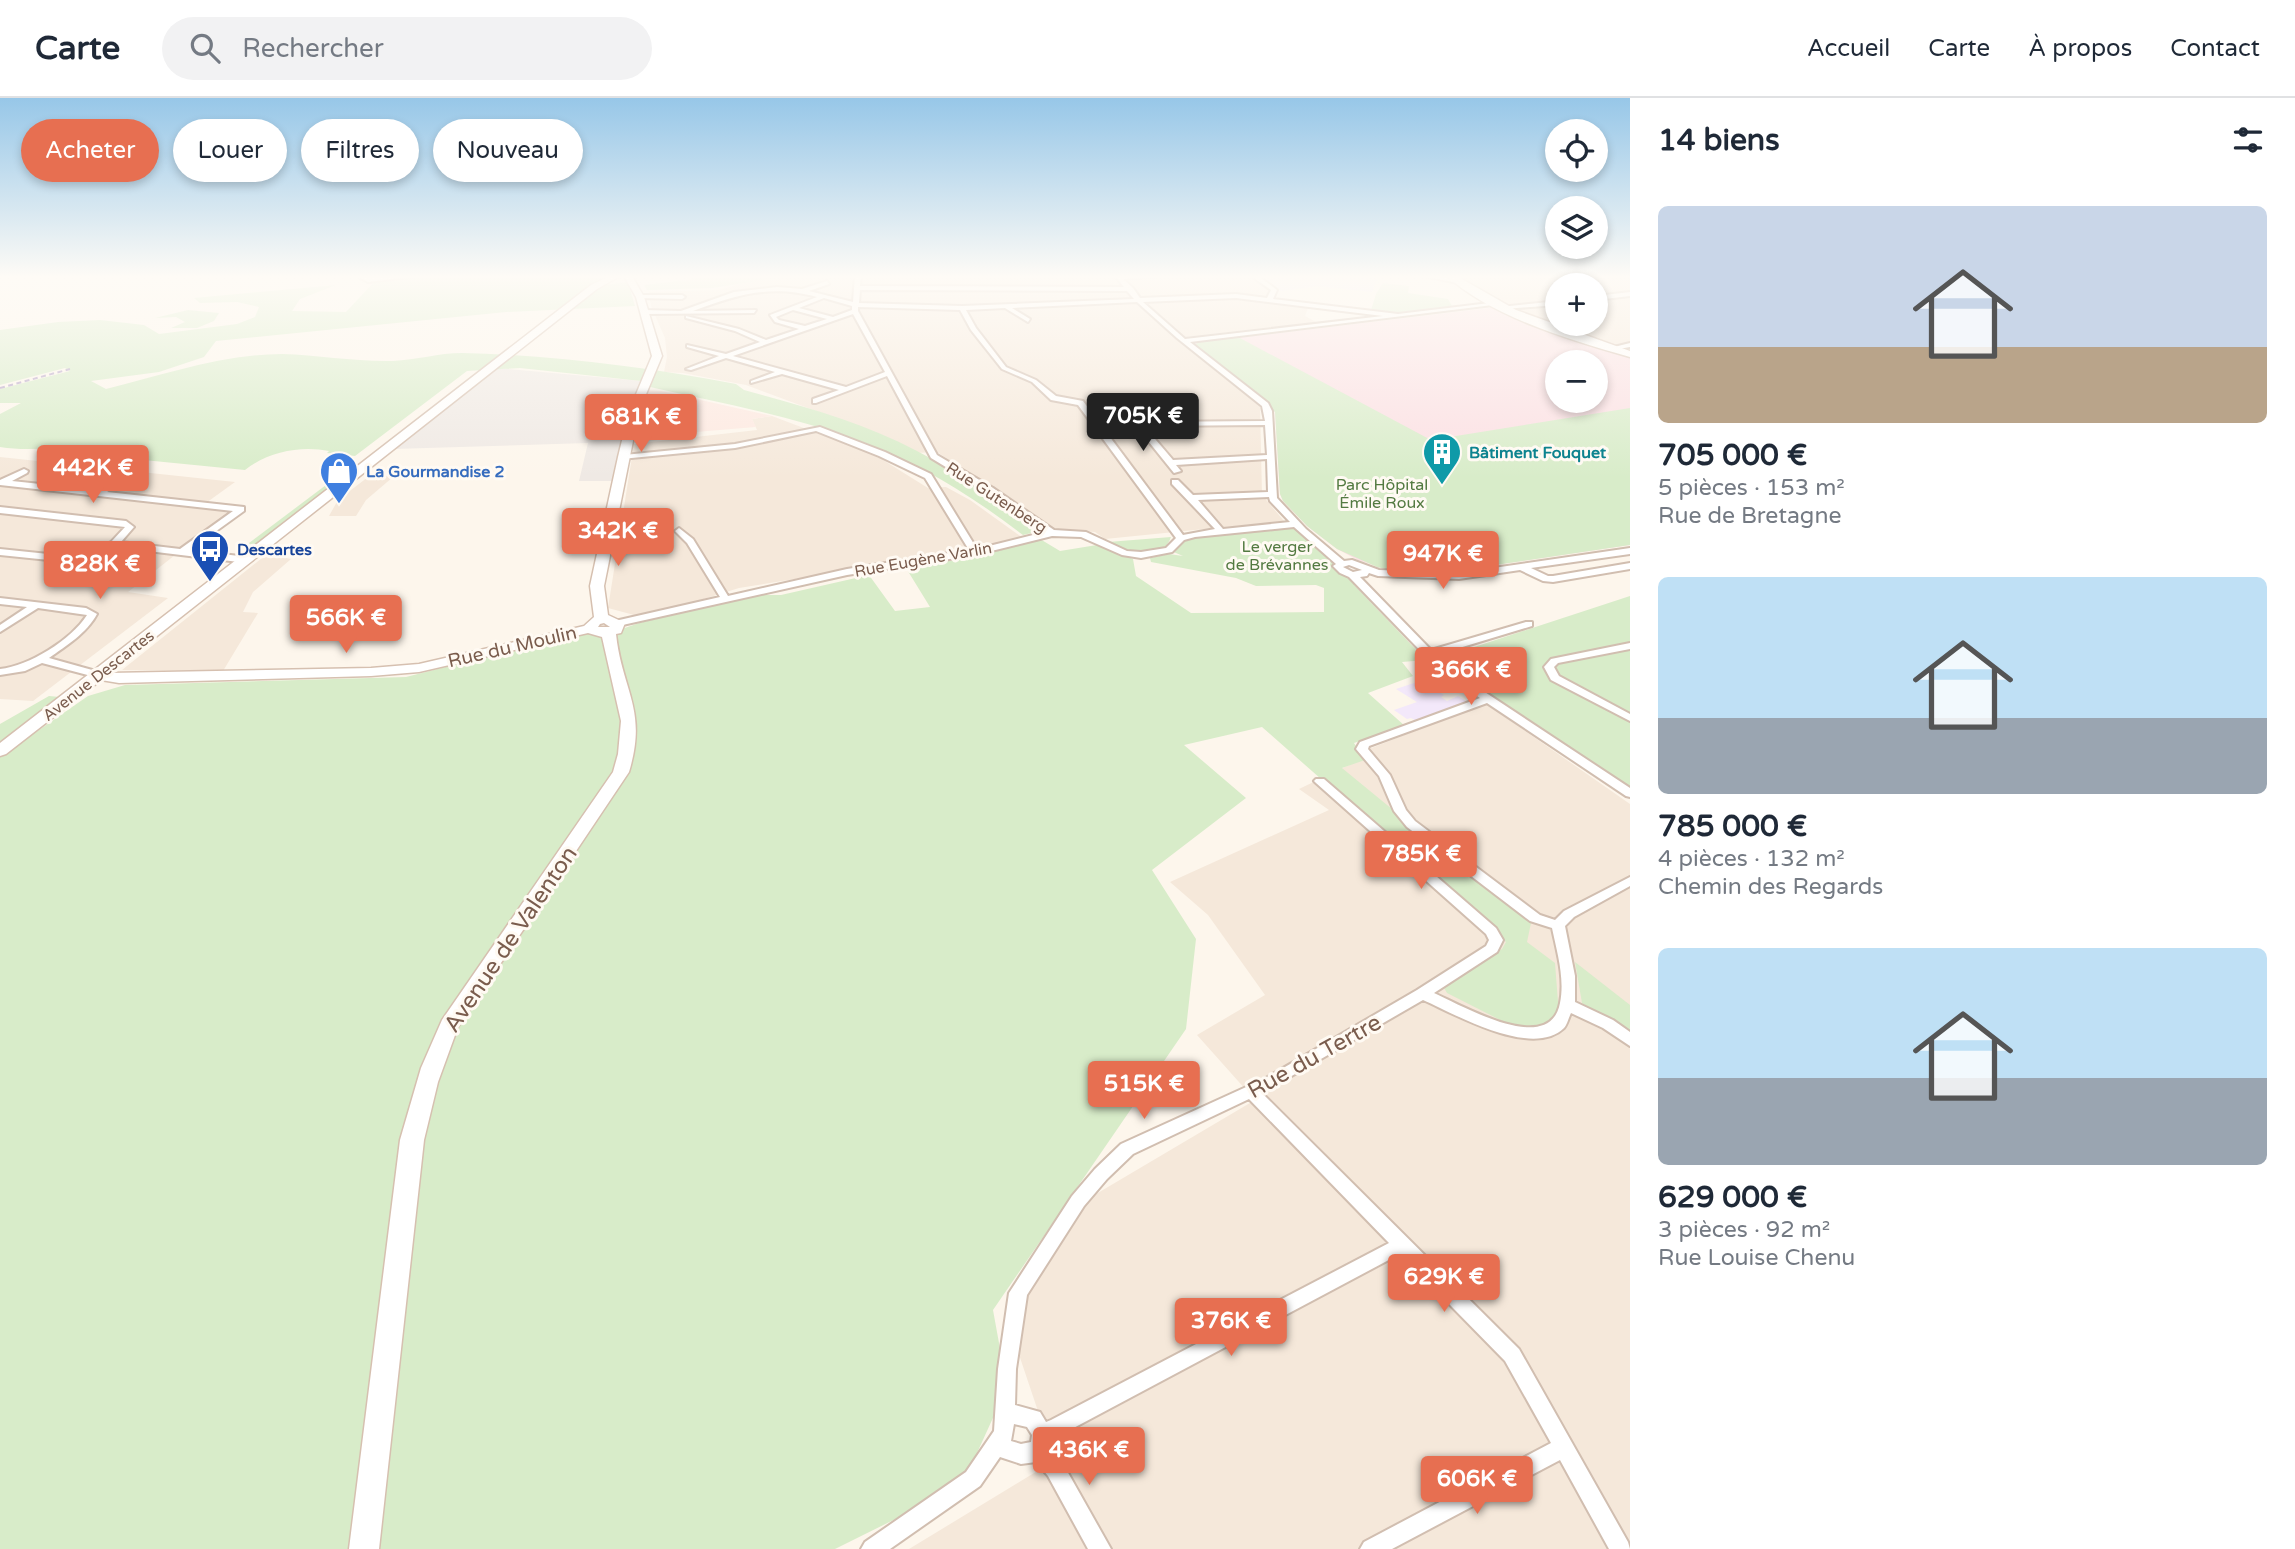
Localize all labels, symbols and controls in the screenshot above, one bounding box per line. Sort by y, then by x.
search box [162,17,652,80]
text: Carte [35,29,120,68]
icon: search [186,29,224,67]
text: Rechercher [242,33,384,64]
text: Accueil [1807,34,1890,63]
text: Carte [1928,34,1990,63]
text: À propos [2028,34,2132,63]
text: Contact [2170,34,2260,63]
chip: Acheter [21,119,159,182]
chip: Louer [173,119,287,182]
chip: Filtres [301,119,419,182]
chip: Nouveau [433,119,583,182]
map controls [1545,119,1608,413]
button: locate [1545,119,1608,182]
icon: filters [2229,121,2267,159]
text: 14 biens [1658,122,1780,159]
button: layers [1545,196,1608,259]
icon: home [1900,251,2026,377]
button: + [1545,273,1608,336]
button: − [1545,350,1608,413]
pin: 681K € [584,394,698,454]
pin: 705K € [1086,394,1200,453]
text: 705K € [1103,402,1183,430]
text: 681K € [601,403,681,431]
building icon: Bâtiment Fouquet [1421,431,1463,486]
text: 705 000 € [1658,437,1807,474]
place label: Bâtiment Fouquet [1469,443,1607,463]
pin: 442K € [36,446,150,505]
shop icon: La Gourmandise 2 [318,450,360,505]
text: 442K € [53,454,133,482]
street label: Rue Gutenberg [942,458,1051,538]
place label: La Gourmandise 2 [366,462,505,482]
text: 5 pièces · 153 m² [1658,474,1845,502]
park label: Parc Hôpital Émile Roux [1336,475,1428,513]
text: Rue de Bretagne [1658,502,1841,530]
pin: 342K € [561,508,675,568]
text: 342K € [578,517,658,545]
bus stop icon: Descartes [189,528,231,583]
pin: 947K € [1386,532,1500,591]
park label: Le verger de Brévannes [1226,537,1328,575]
street label: Rue Eugène Varlin [853,538,993,582]
place label: Descartes [237,540,312,560]
text: 947K € [1403,540,1483,568]
pin: 828K € [43,542,157,601]
text: 828K € [60,550,140,578]
pin: 566K € [289,596,403,655]
text: 566K € [306,604,386,632]
street label: Rue du Moulin [446,621,579,672]
icon: home [1900,622,2026,748]
street label: Avenue Descartes [39,626,158,726]
pin: 366K € [1414,648,1528,707]
text: 366K € [1431,656,1511,684]
text: 785 000 € [1658,808,1807,845]
pin: 785K € [1364,832,1478,891]
text: 785K € [1381,840,1461,868]
street label: Avenue de Valenton [438,841,584,1038]
text: 4 pièces · 132 m² [1658,845,1845,873]
text: Chemin des Regards [1658,873,1883,901]
icon: home [1900,993,2026,1119]
street label: Rue du Tertre [1243,1009,1386,1105]
pin: 515K € [1087,1062,1201,1121]
text: 515K € [1104,1070,1184,1098]
text: 629 000 € [1658,1179,1807,1216]
text: 3 pièces · 92 m² [1658,1216,1830,1244]
text: Rue Louise Chenu [1658,1244,1855,1272]
pin: 629K € [1387,1254,1501,1314]
text: 629K € [1404,1263,1484,1291]
pin: 376K € [1174,1298,1288,1358]
text: 376K € [1191,1307,1271,1335]
pin: 436K € [1032,1428,1146,1487]
text: 436K € [1049,1436,1129,1464]
pin: 606K € [1420,1456,1534,1516]
text: 606K € [1437,1465,1517,1493]

